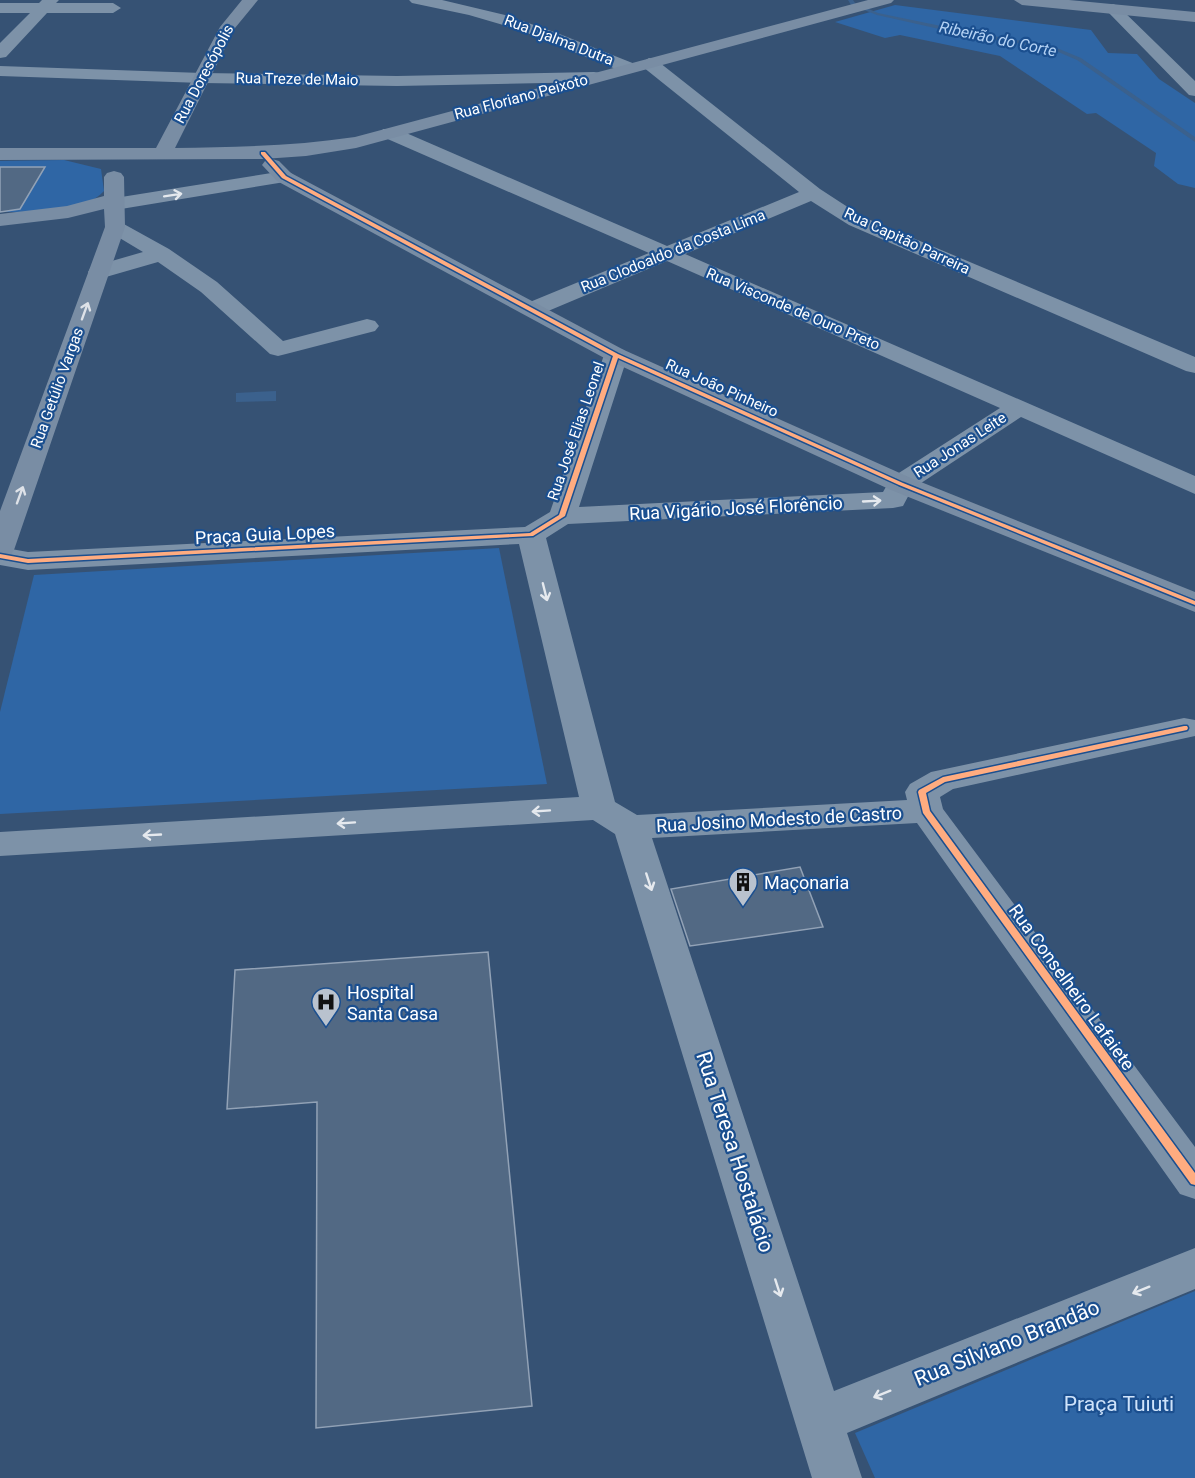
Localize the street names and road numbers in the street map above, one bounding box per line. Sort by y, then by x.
street label: Rua Djalma Dutra [502,11,616,69]
street label: Rua Doresópolis [170,22,238,126]
street label: Rua Treze de Maio [235,69,359,89]
street label: Rua Floriano Peixoto [452,71,590,123]
street label: Rua Capitão Parreira [841,204,973,278]
street label: Rua Clodoaldo da Costa Lima [578,206,768,296]
street label: Rua Visconde de Ouro Preto [704,264,882,354]
street label: Rua Getúlio Vargas [27,325,87,451]
street label: Rua João Pinheiro [663,355,781,421]
street label: Rua José Elias Leonel [544,359,608,503]
street label: Rua Jonas Leite [910,408,1010,482]
street label: Rua Vigário José Florêncio [629,492,843,524]
street label: Praça Guia Lopes [194,520,336,548]
street label: Rua Josino Modesto de Castro [655,802,903,836]
street label: Rua Conselheiro Lafaiete [1005,900,1139,1074]
street label: Rua Teresa Hostalácio [691,1049,779,1255]
street label: Rua Silviano Brandão [911,1295,1103,1391]

